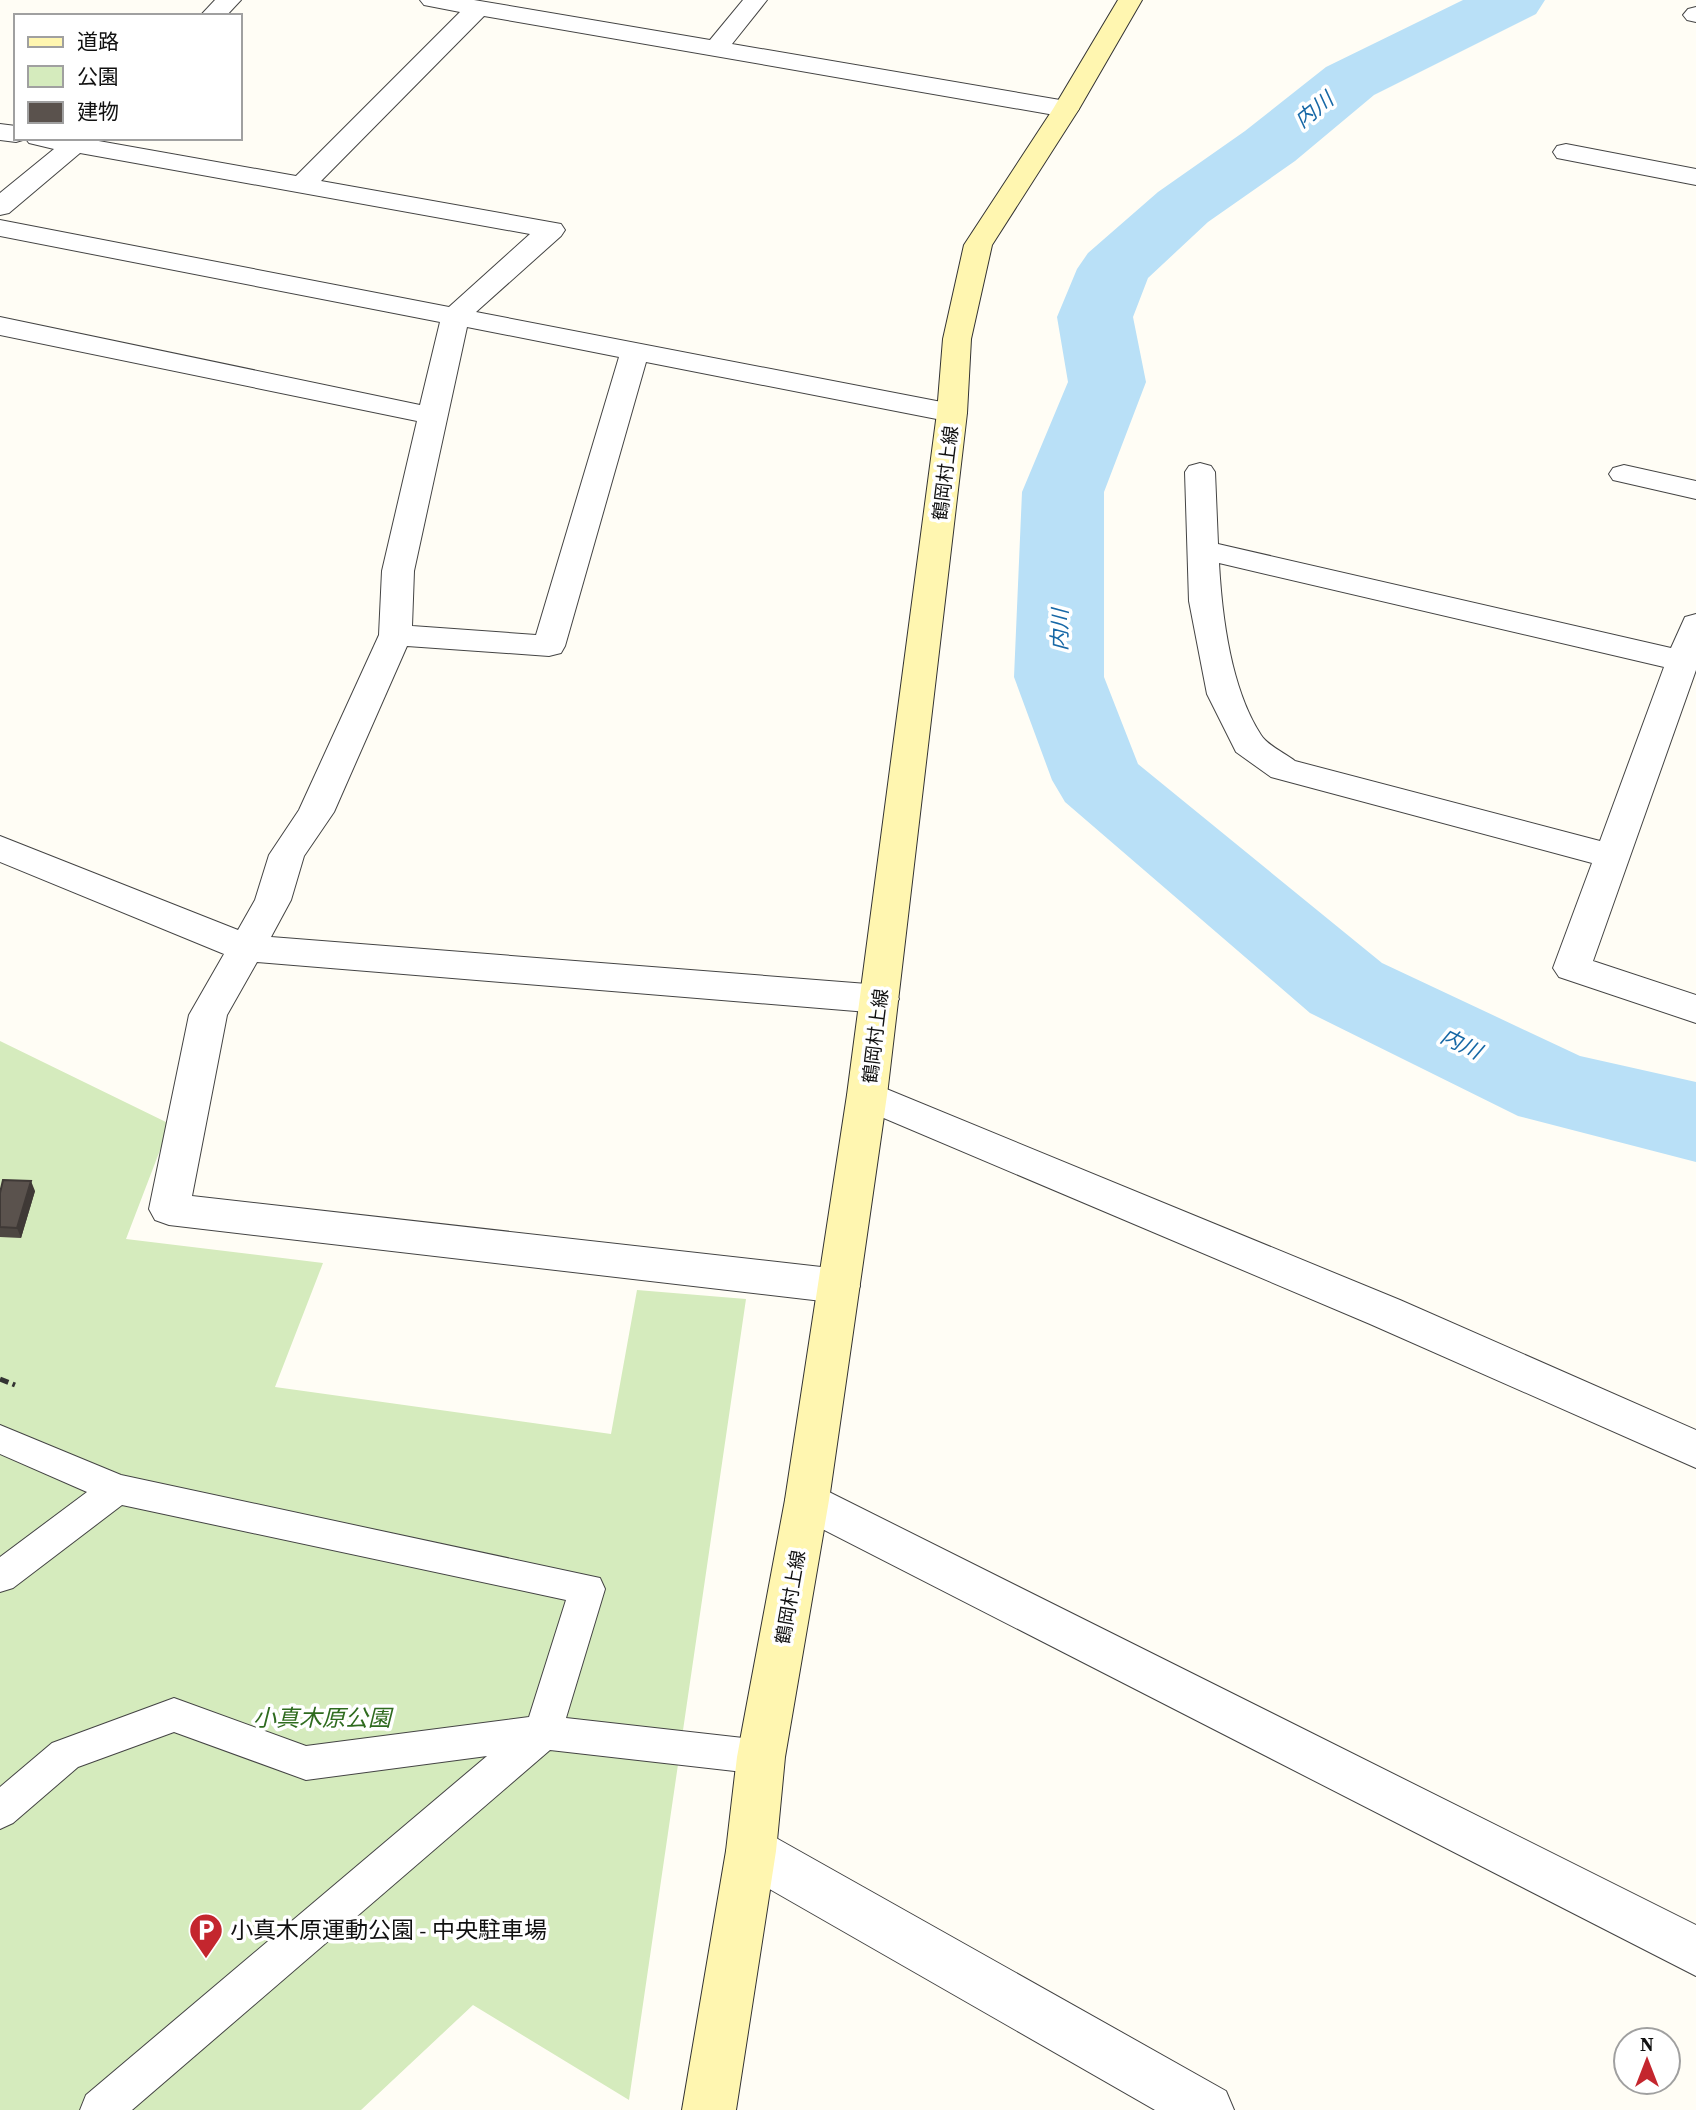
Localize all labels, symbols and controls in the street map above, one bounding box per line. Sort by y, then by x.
legend [14,14,242,140]
text: 道路 [77,27,119,56]
text: 公園 [77,62,119,91]
water label: 内川 [1288,84,1341,134]
text: 建物 [77,97,119,126]
street label: 鶴岡村上線 [926,424,964,522]
water label: 内川 [1045,607,1074,651]
street label: 鶴岡村上線 [856,987,894,1085]
water label: 内川 [1436,1021,1488,1067]
street label: 鶴岡村上線 [769,1548,811,1646]
park label: 小真木原公園 [253,1702,394,1734]
parking icon: 小真木原運動公園 - 中央駐車場 [187,1911,225,1960]
place label: 小真木原運動公園 - 中央駐車場 [230,1914,547,1946]
north arrow [1612,2026,1682,2096]
text: N [1640,2031,1654,2057]

